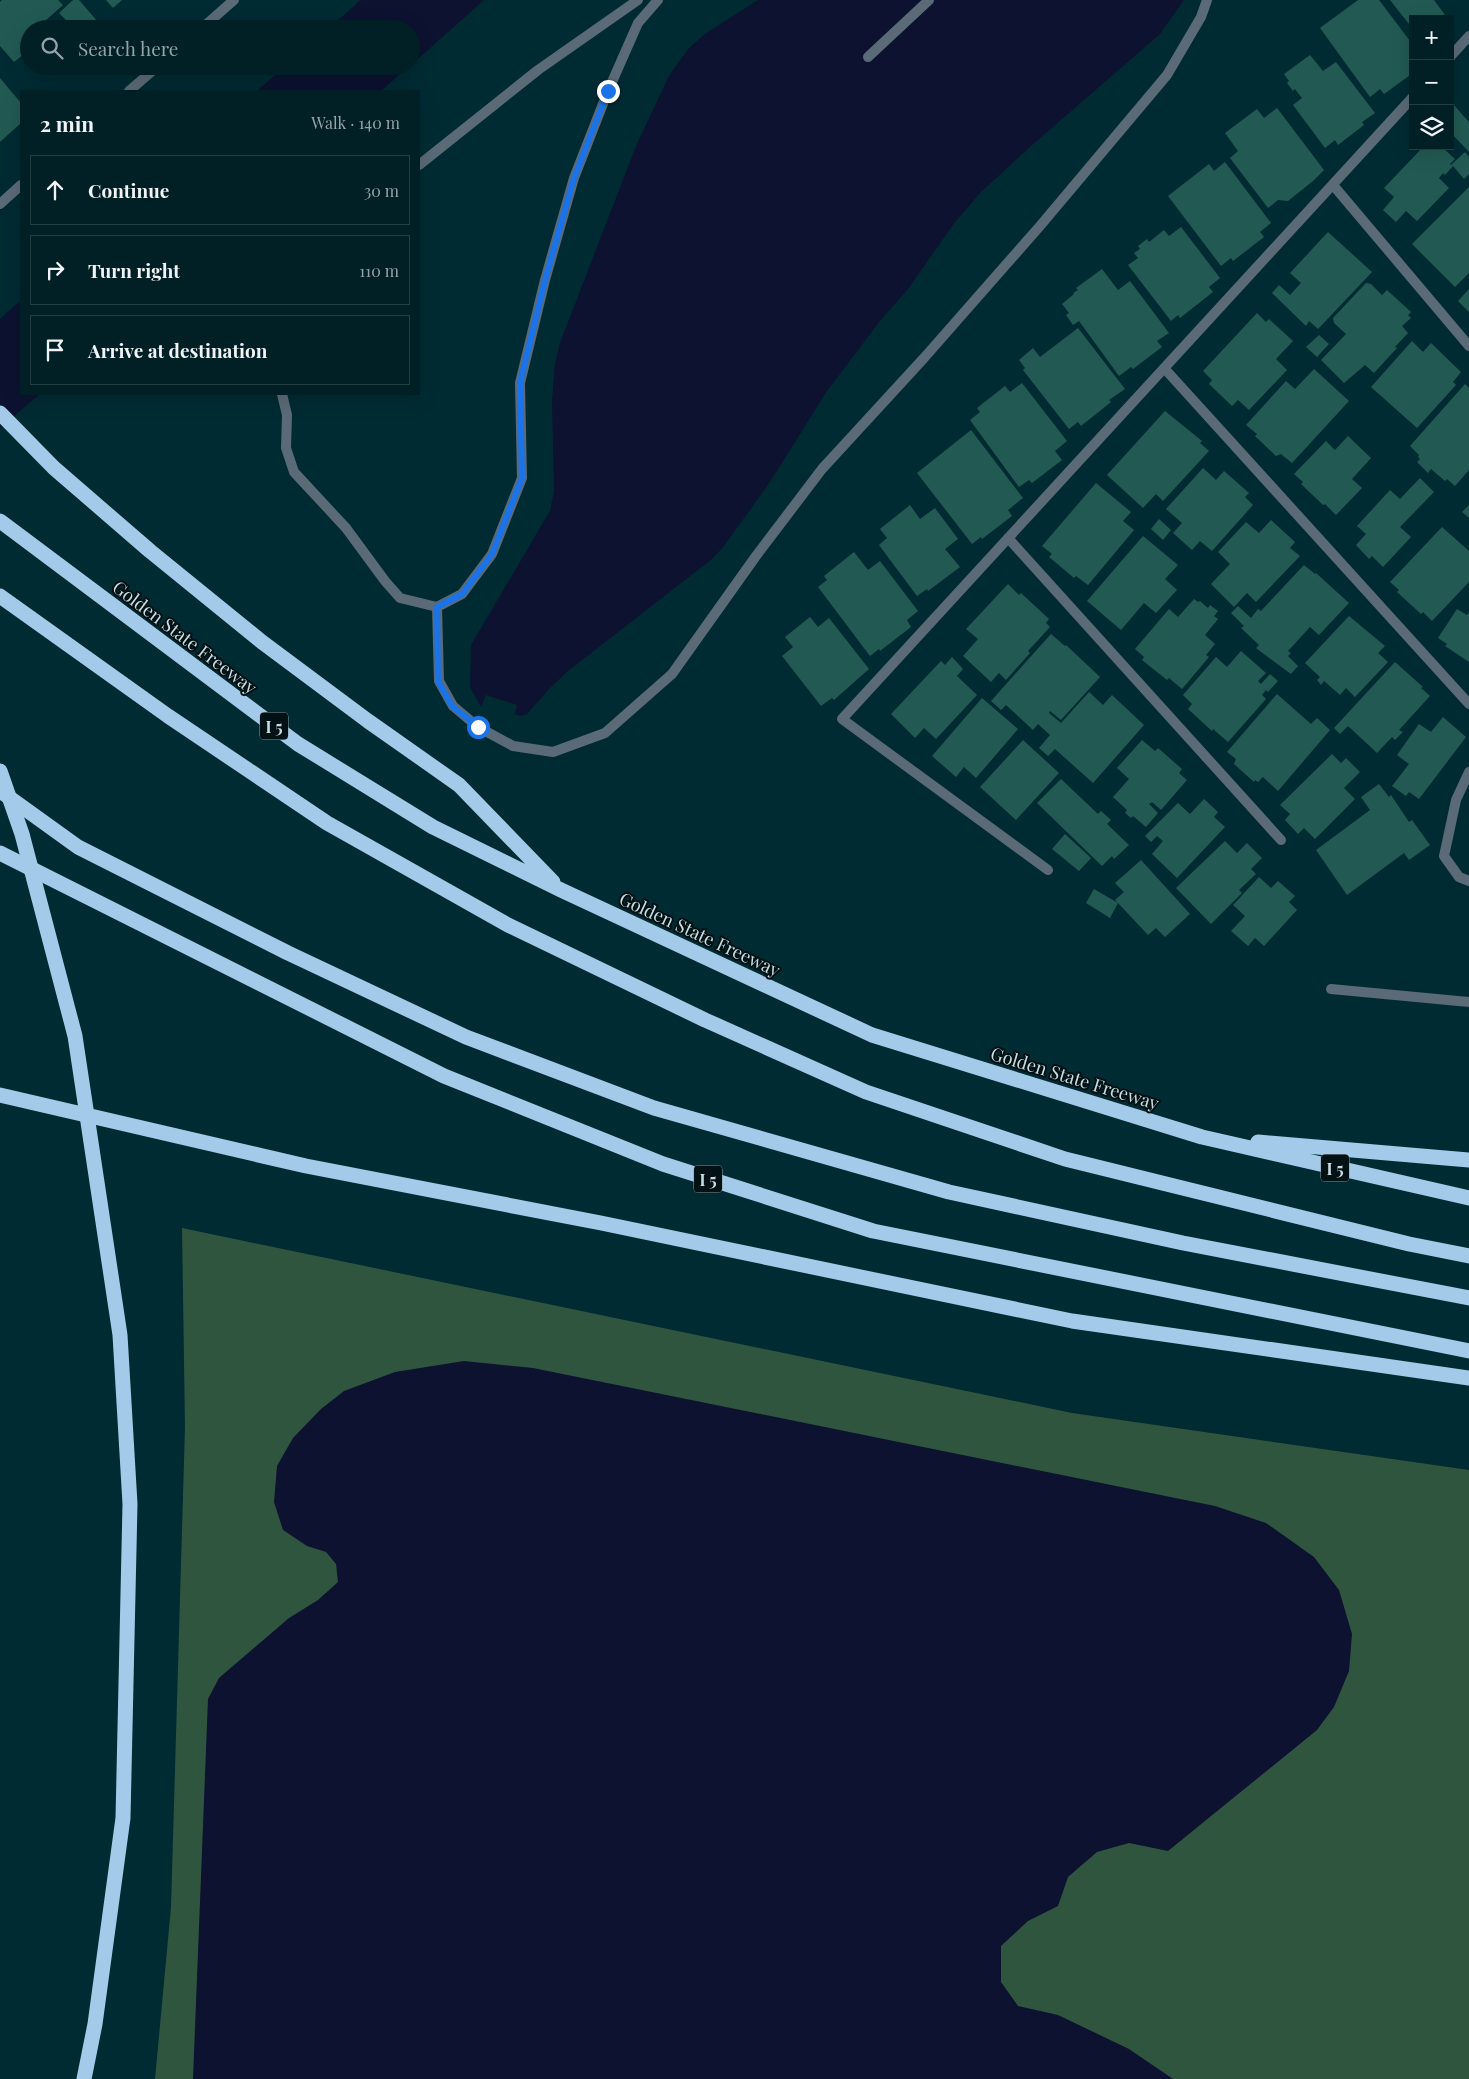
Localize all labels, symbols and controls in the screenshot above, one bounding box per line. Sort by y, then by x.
map controls [1409,15,1454,150]
button: + [1409,15,1454,60]
search box [20,20,420,75]
icon: search [38,34,66,62]
text: Search here [78,35,178,61]
button: − [1409,60,1454,105]
route end [597,80,620,103]
button: layers [1409,105,1454,150]
text: 2 min [40,109,94,137]
text: Walk · 140 m [311,112,400,133]
icon: ahead [41,176,69,204]
text: Continue [88,177,169,203]
text: 30 m [364,180,399,201]
icon: right [41,256,69,284]
text: Turn right [88,257,180,283]
text: 110 m [359,260,399,281]
icon: arrive [41,336,69,364]
text: Arrive at destination [88,337,268,363]
street label: Golden State Freeway [108,575,262,699]
road number: I 5 [260,712,288,739]
route start [467,716,490,739]
street label: Golden State Freeway [616,886,784,982]
street label: Golden State Freeway [988,1041,1162,1115]
road number: I 5 [1321,1154,1349,1182]
road number: I 5 [694,1166,722,1192]

